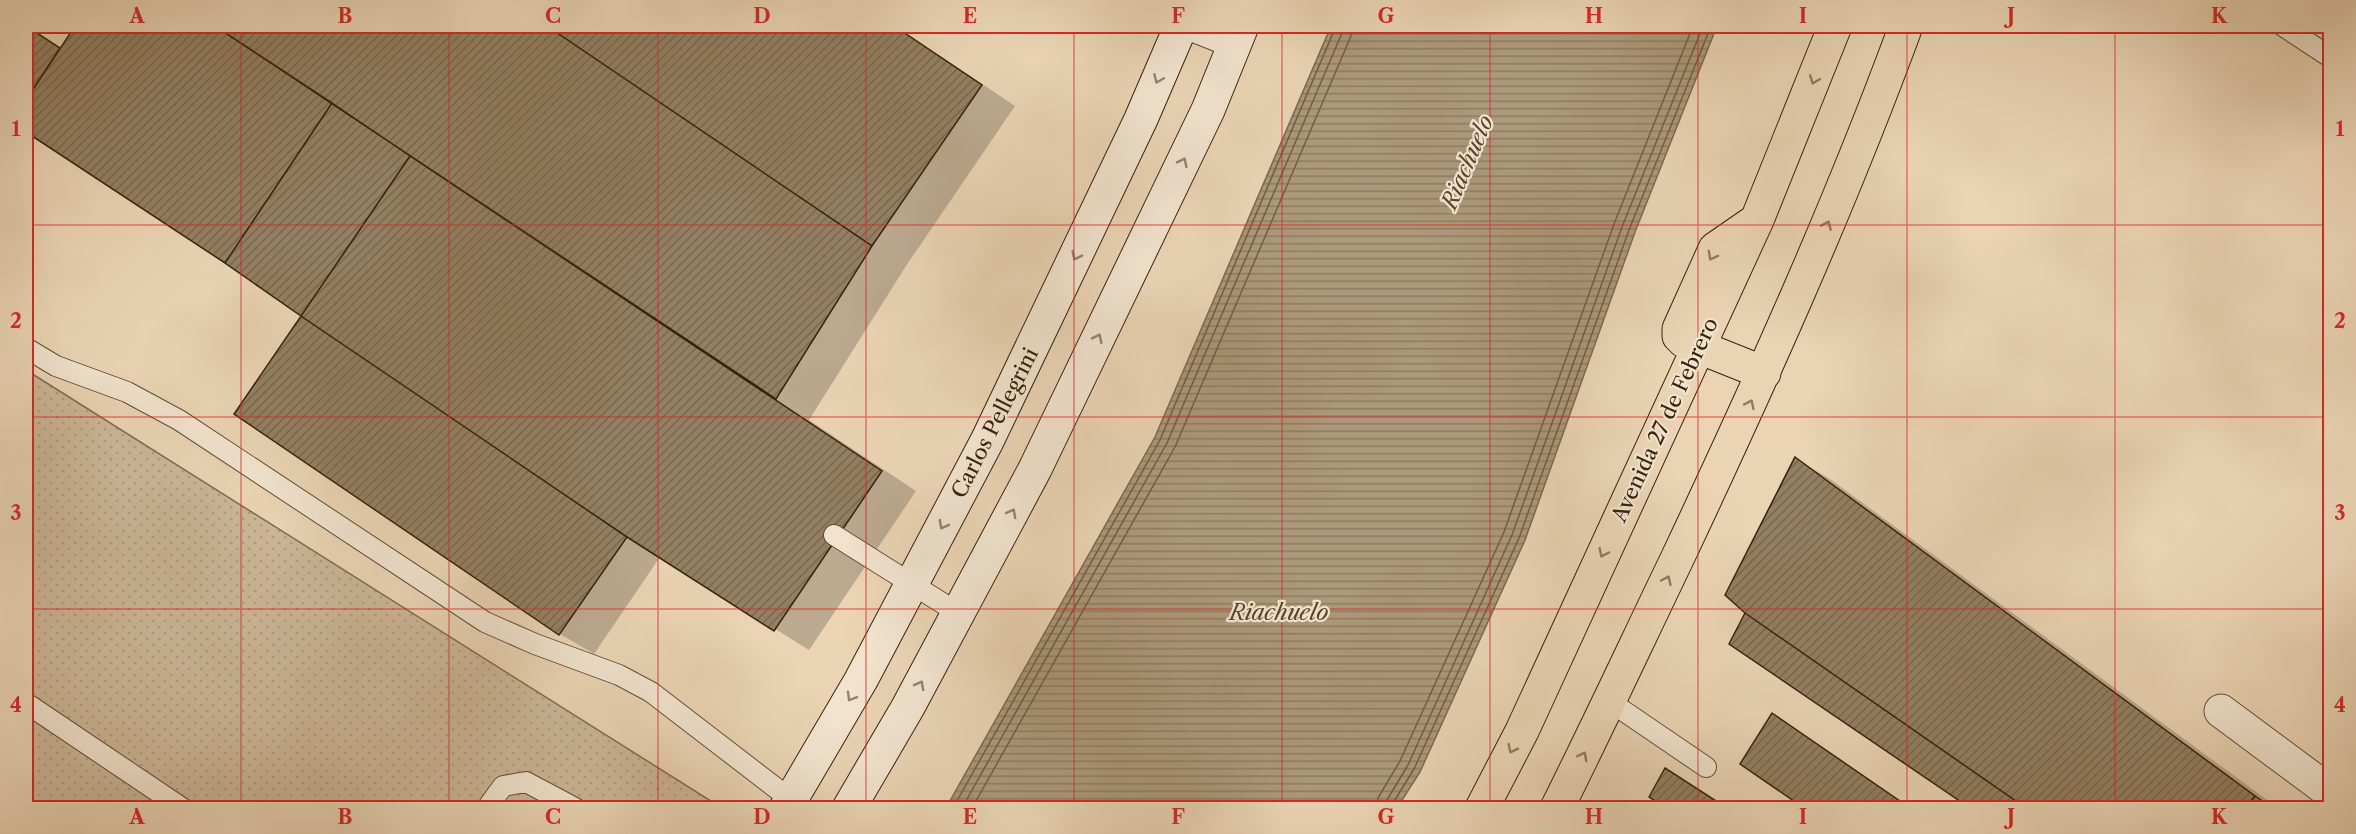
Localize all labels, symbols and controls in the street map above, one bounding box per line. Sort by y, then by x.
text: A [128,4,145,28]
text: B [338,4,353,28]
text: C [545,4,561,28]
text: D [753,4,771,28]
text: E [963,4,977,28]
text: F [1171,4,1185,28]
text: G [1378,4,1395,28]
text: H [1585,4,1603,28]
text: I [1799,4,1807,28]
text: J [2003,4,2015,28]
text: K [2211,4,2228,28]
one-way arrow [1153,73,1165,84]
one-way arrow [1808,74,1821,85]
water label: Riachuelo [1435,111,1499,215]
text: 1 [12,117,21,141]
text: 1 [2336,117,2345,141]
one-way arrow [1175,158,1187,169]
one-way arrow [1820,220,1832,231]
one-way arrow [1071,250,1083,261]
one-way arrow [1708,250,1720,261]
text: 2 [10,309,22,333]
text: 2 [2334,309,2346,333]
street label: Avenida 27 de Febrero [1606,314,1723,527]
one-way arrow [1091,334,1102,344]
street label: Carlos Pellegrini [946,344,1043,502]
one-way arrow [1742,399,1754,410]
text: 3 [10,501,22,525]
text: 3 [2334,501,2346,525]
one-way arrow [1005,509,1016,519]
one-way arrow [939,519,950,529]
one-way arrow [1599,547,1611,558]
one-way arrow [1659,576,1671,587]
water label: Riachuelo [1228,599,1328,626]
one-way arrow [913,681,924,691]
one-way arrow [846,691,858,701]
text: 4 [10,693,22,717]
text: 4 [2334,693,2346,717]
one-way arrow [1508,743,1520,754]
one-way arrow [1576,752,1587,763]
text: A [128,805,145,829]
text: B [338,805,353,829]
text: C [545,805,561,829]
text: D [753,805,771,829]
text: E [963,805,977,829]
text: F [1171,805,1185,829]
text: G [1378,805,1395,829]
text: H [1585,805,1603,829]
text: I [1799,805,1807,829]
text: J [2003,805,2015,829]
text: K [2211,805,2228,829]

